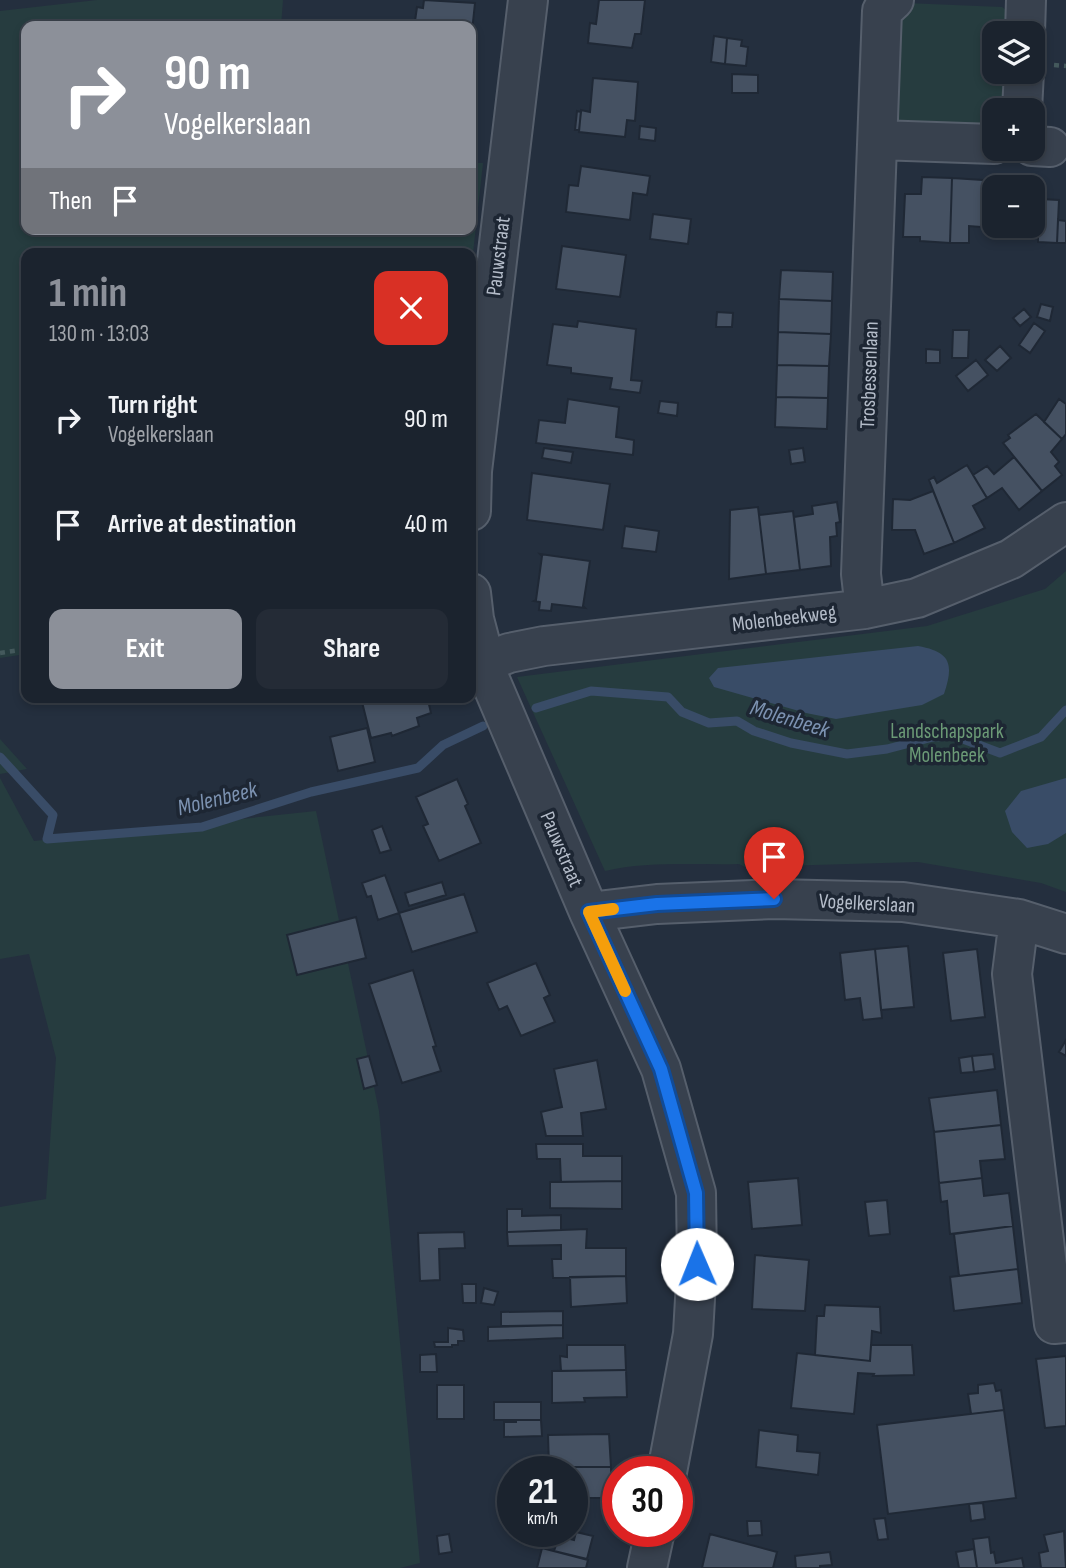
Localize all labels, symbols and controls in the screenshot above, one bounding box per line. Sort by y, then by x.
map controls [982,21,1045,238]
button: layers [982,21,1045,84]
text: 90 m [164,45,251,104]
icon: right [49,49,140,140]
button: + [982,98,1045,161]
text: Vogelkerslaan [164,105,311,144]
button: − [982,175,1045,238]
icon: arrive [106,182,144,220]
text: Then [49,186,92,217]
street label: Pauwstraat [481,215,516,297]
text: 1 min [49,268,127,319]
button: close [374,271,448,345]
text: 130 m · 13:03 [49,320,149,348]
street label: Trosbessenlaan [855,321,884,429]
text: Turn right [108,390,197,421]
icon: right [49,401,87,439]
text: 90 m [404,404,448,435]
text: Vogelkerslaan [108,421,214,449]
icon: arrive [49,506,87,544]
text: Arrive at destination [108,509,296,540]
text: 40 m [405,509,448,540]
street label: Molenbeekweg [731,600,838,637]
button: Exit [49,609,242,689]
button: Share [256,609,448,689]
water label: Molenbeek [747,694,834,745]
park label: Landschapspark Molenbeek [890,719,1004,768]
water label: Molenbeek [174,775,261,822]
street label: Pauwstraat [535,808,589,891]
pin [744,827,804,899]
icon: arrive [755,838,793,876]
street label: Vogelkerslaan [818,888,916,919]
position arrow [660,1227,734,1301]
speed limit sign: 30 [602,1456,693,1547]
text: 21 [528,1471,557,1514]
text: km/h [527,1508,558,1529]

